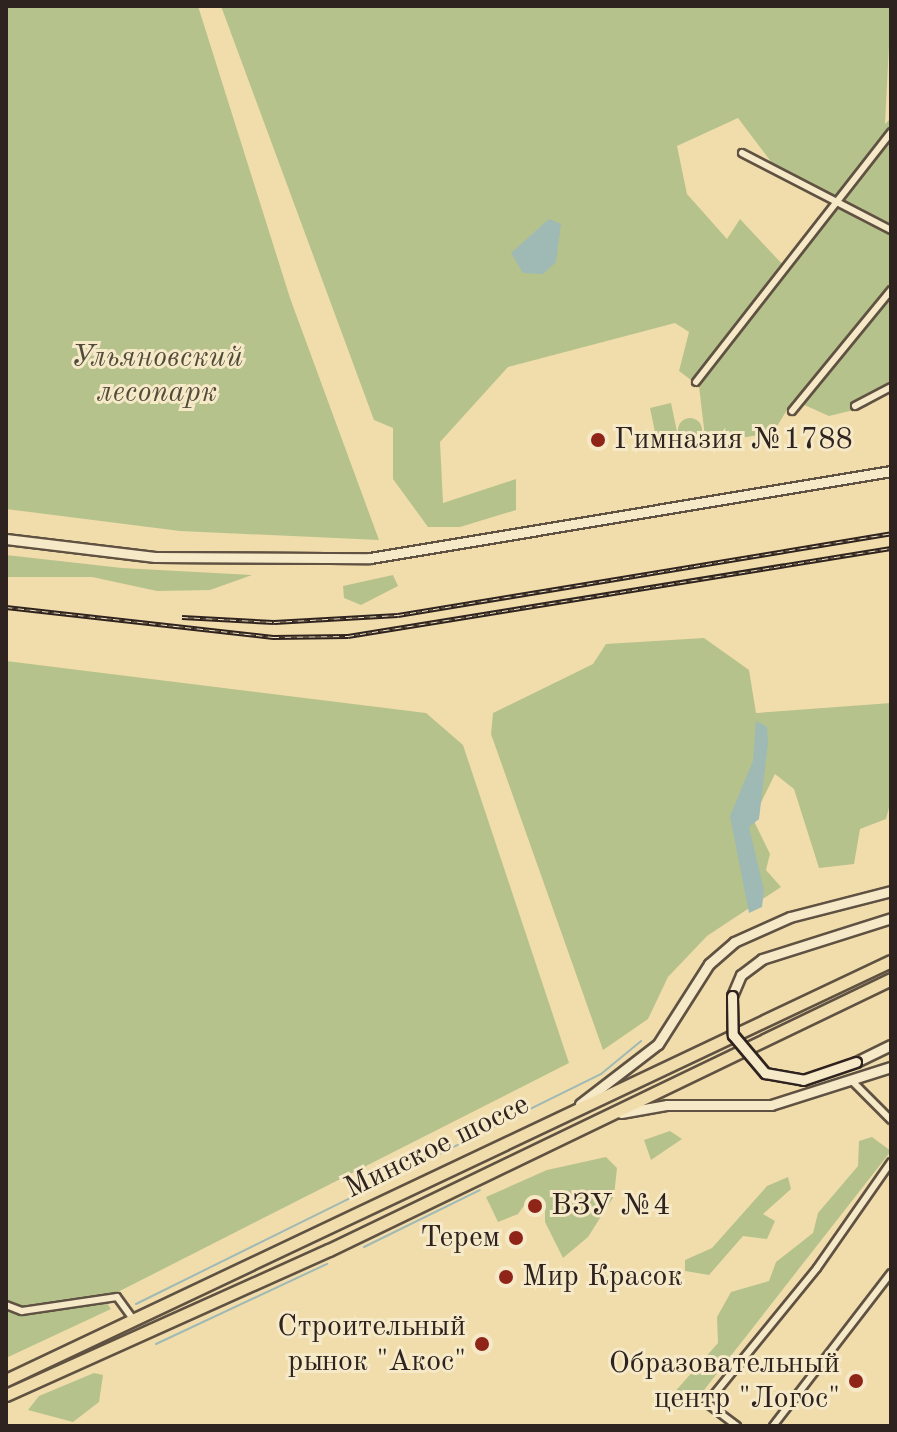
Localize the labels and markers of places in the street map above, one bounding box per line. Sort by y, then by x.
place label: Гимназия №1788 [614,422,853,458]
marker: Гимназия №1788 [589,431,607,449]
place label: ВЗУ №4 [551,1188,670,1224]
marker: ВЗУ №4 [526,1197,544,1215]
place label: Терем [420,1220,500,1256]
marker: Терем [507,1229,525,1247]
place label: Мир Красок [522,1259,682,1295]
marker: Мир Красок [497,1268,515,1286]
place label: Строительный рынок "Акос" [277,1309,466,1380]
marker: Строительный рынок "Акос" [473,1335,491,1353]
place label: Образовательный центр "Логос" [609,1346,840,1416]
marker: Образовательный центр "Логос" [847,1372,865,1390]

